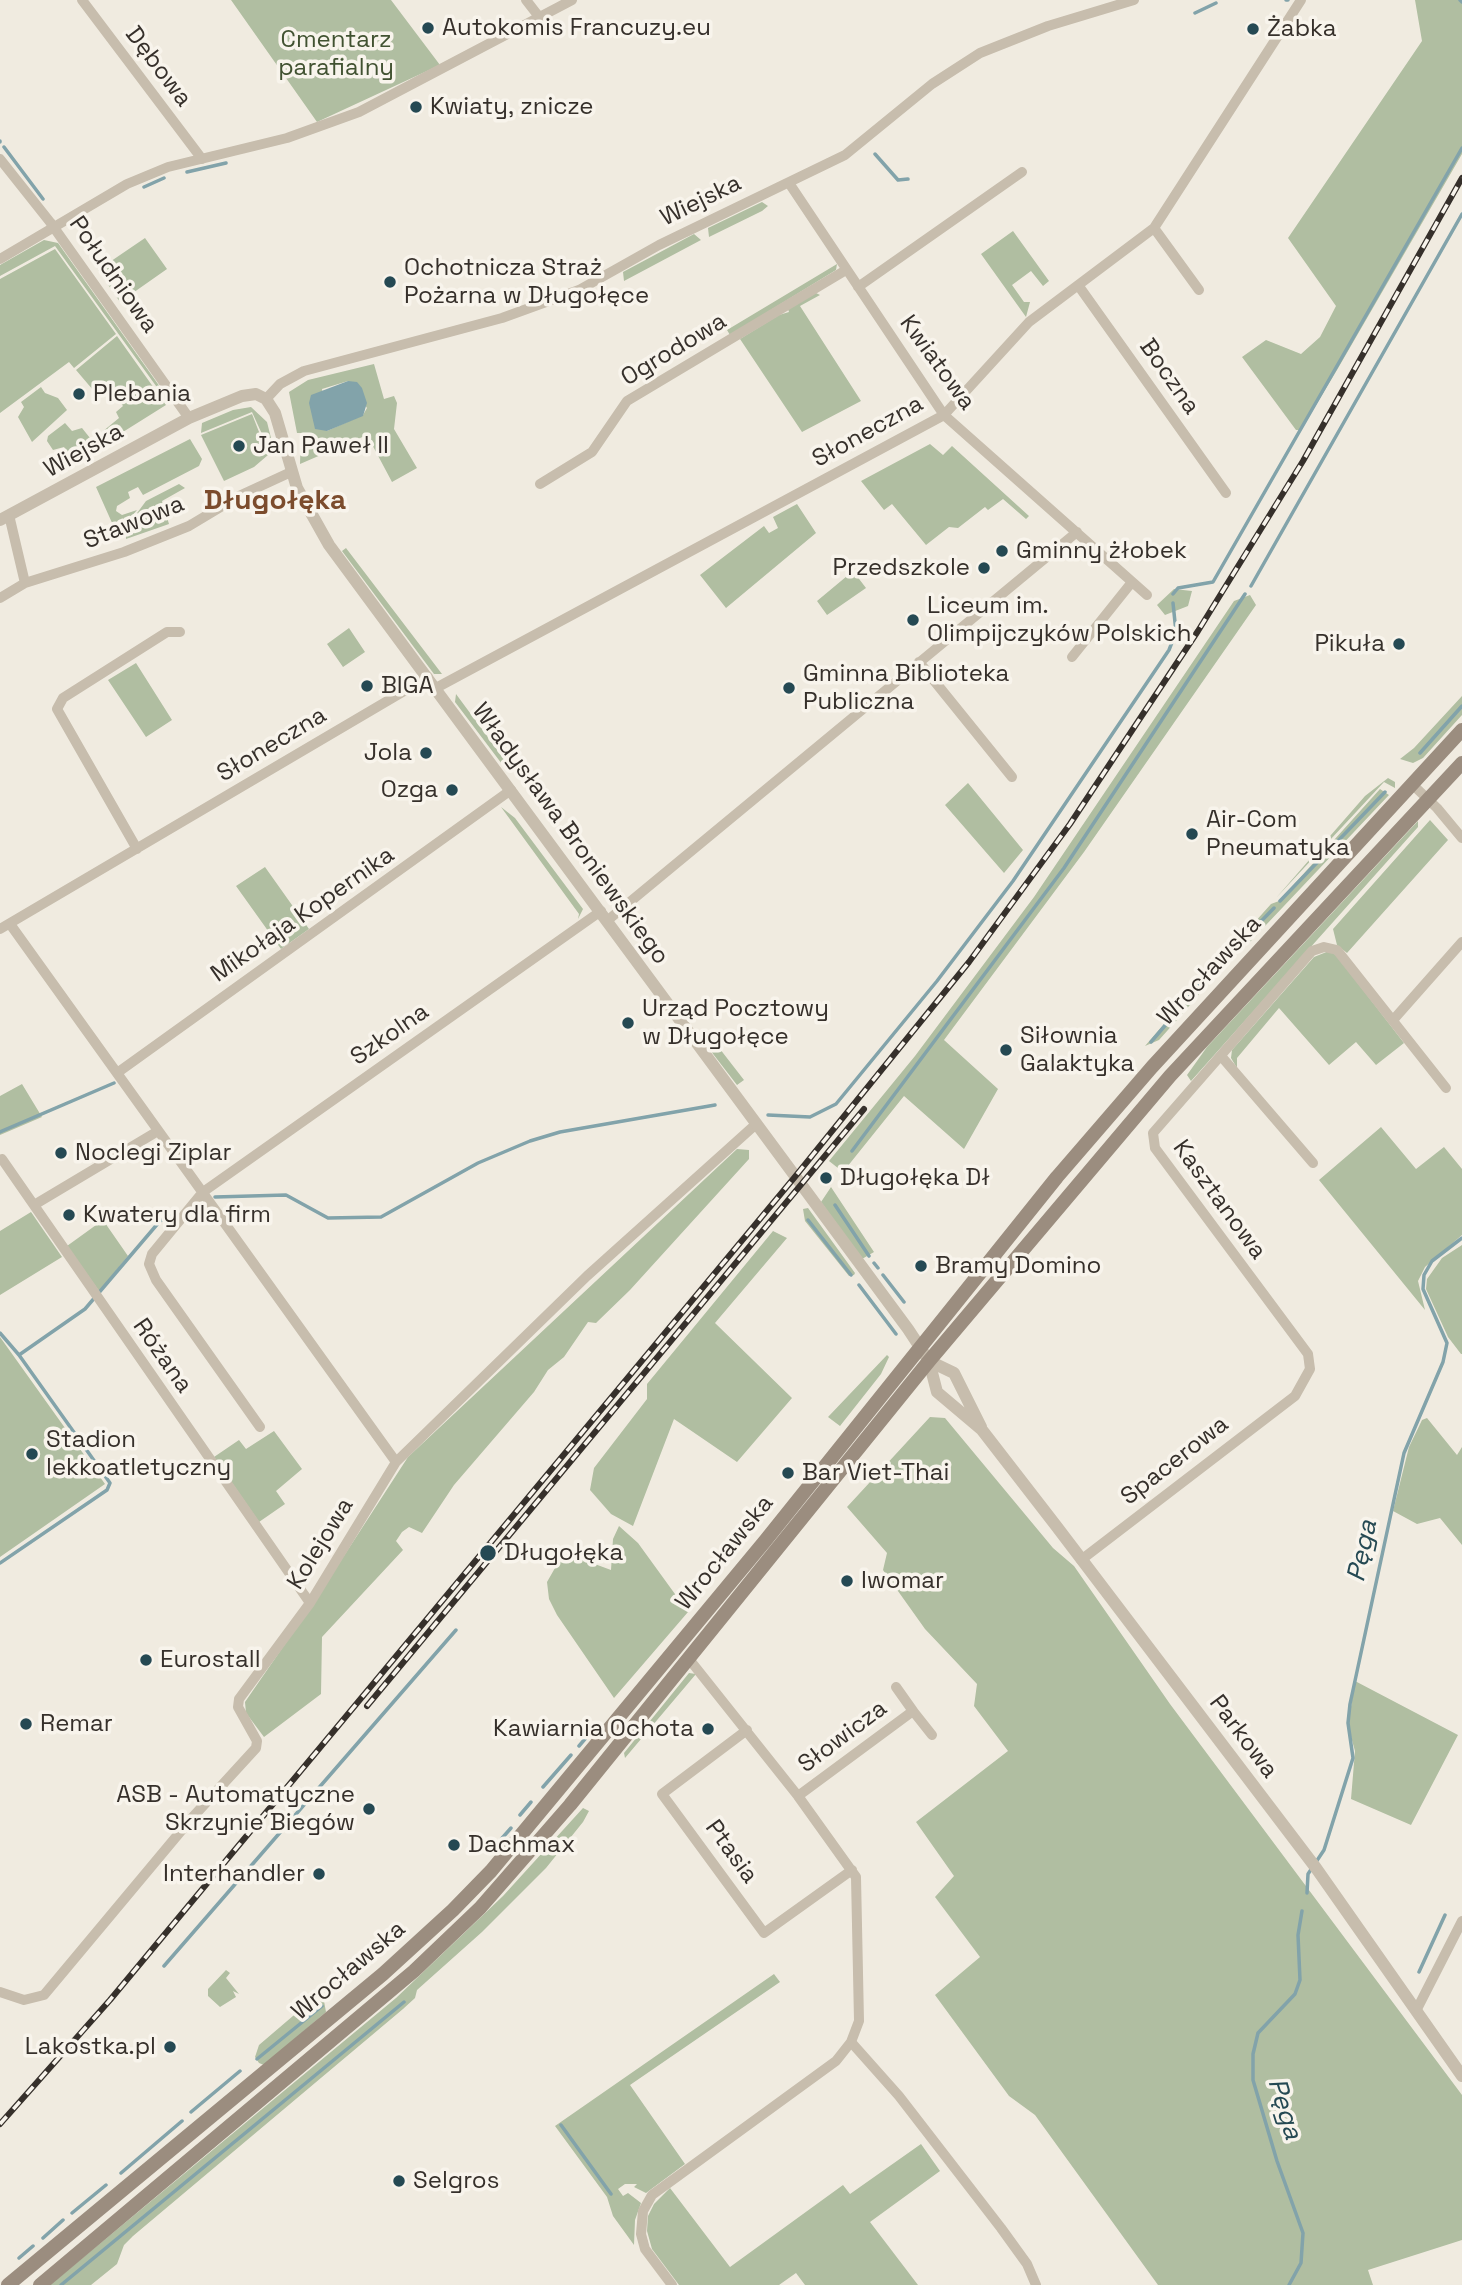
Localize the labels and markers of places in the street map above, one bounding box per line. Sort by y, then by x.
place label: Autokomis Francuzy.eu [442,14,711,42]
place label: Żabka [1267,15,1337,43]
marker: Autokomis Francuzy.eu [420,20,436,36]
marker: Żabka [1245,21,1261,37]
place label: Kwiaty, znicze [430,93,593,121]
marker: Kwiaty, znicze [408,99,424,115]
place label: Ochotnicza Straż Pożarna w Długołęce [404,254,649,310]
marker: Ochotnicza Straż Pożarna w Długołęce [382,274,398,290]
place label: Plebania [93,380,191,408]
marker: Plebania [71,386,87,402]
place label: Jan Paweł II [253,432,389,460]
marker: Jan Paweł II [231,438,247,454]
place label: Gminny żłobek [1016,537,1187,565]
marker: Gminny żłobek [994,543,1010,559]
place label: Przedszkole [832,554,970,582]
marker: Przedszkole [976,560,992,576]
place label: Liceum im. Olimpijczyków Polskich [927,592,1191,648]
marker: Liceum im. Olimpijczyków Polskich [905,612,921,628]
place label: Pikuła [1314,630,1385,658]
marker: Pikuła [1391,636,1407,652]
place label: Gminna Biblioteka Publiczna [803,660,1009,716]
place label: BIGA [381,672,434,700]
marker: BIGA [359,678,375,694]
marker: Gminna Biblioteka Publiczna [781,680,797,696]
place label: Jola [364,739,412,767]
marker: Jola [418,745,434,761]
place label: Ozga [381,776,438,804]
marker: Ozga [444,782,460,798]
place label: Air-Com Pneumatyka [1206,806,1350,862]
marker: Air-Com Pneumatyka [1184,826,1200,842]
place label: Urząd Pocztowy w Długołęce [642,995,829,1051]
marker: Urząd Pocztowy w Długołęce [620,1015,636,1031]
place label: Siłownia Galaktyka [1020,1022,1134,1078]
marker: Siłownia Galaktyka [998,1042,1014,1058]
place label: Noclegi Ziplar [75,1139,232,1167]
marker: Noclegi Ziplar [53,1145,69,1161]
place label: Długołęka Dł [840,1164,990,1192]
marker: Długołęka Dł [818,1170,834,1186]
place label: Kwatery dla firm [83,1201,271,1229]
marker: Kwatery dla firm [61,1207,77,1223]
place label: Bramy Domino [935,1252,1101,1280]
marker: Bramy Domino [913,1258,929,1274]
place label: Stadion lekkoatletyczny [46,1426,231,1482]
marker: Stadion lekkoatletyczny [24,1446,40,1462]
place label: Bar Viet-Thai [802,1459,949,1487]
marker: Bar Viet-Thai [780,1465,796,1481]
place label: Długołęka [504,1539,623,1567]
marker: Długołęka [478,1543,498,1563]
place label: Iwomar [861,1567,944,1595]
marker: Iwomar [839,1573,855,1589]
place label: Eurostall [160,1646,261,1674]
marker: Eurostall [138,1652,154,1668]
place label: Remar [40,1710,113,1738]
place label: Kawiarnia Ochota [493,1715,694,1743]
marker: Remar [18,1716,34,1732]
marker: Kawiarnia Ochota [700,1721,716,1737]
place label: ASB - Automatyczne Skrzynie Biegów [116,1781,355,1837]
marker: ASB - Automatyczne Skrzynie Biegów [361,1801,377,1817]
place label: Dachmax [468,1831,575,1859]
marker: Dachmax [446,1837,462,1853]
place label: Interhandler [163,1860,305,1888]
marker: Interhandler [311,1866,327,1882]
place label: Lakostka.pl [25,2033,156,2061]
marker: Lakostka.pl [162,2039,178,2055]
place label: Selgros [413,2167,499,2195]
marker: Selgros [391,2173,407,2189]

